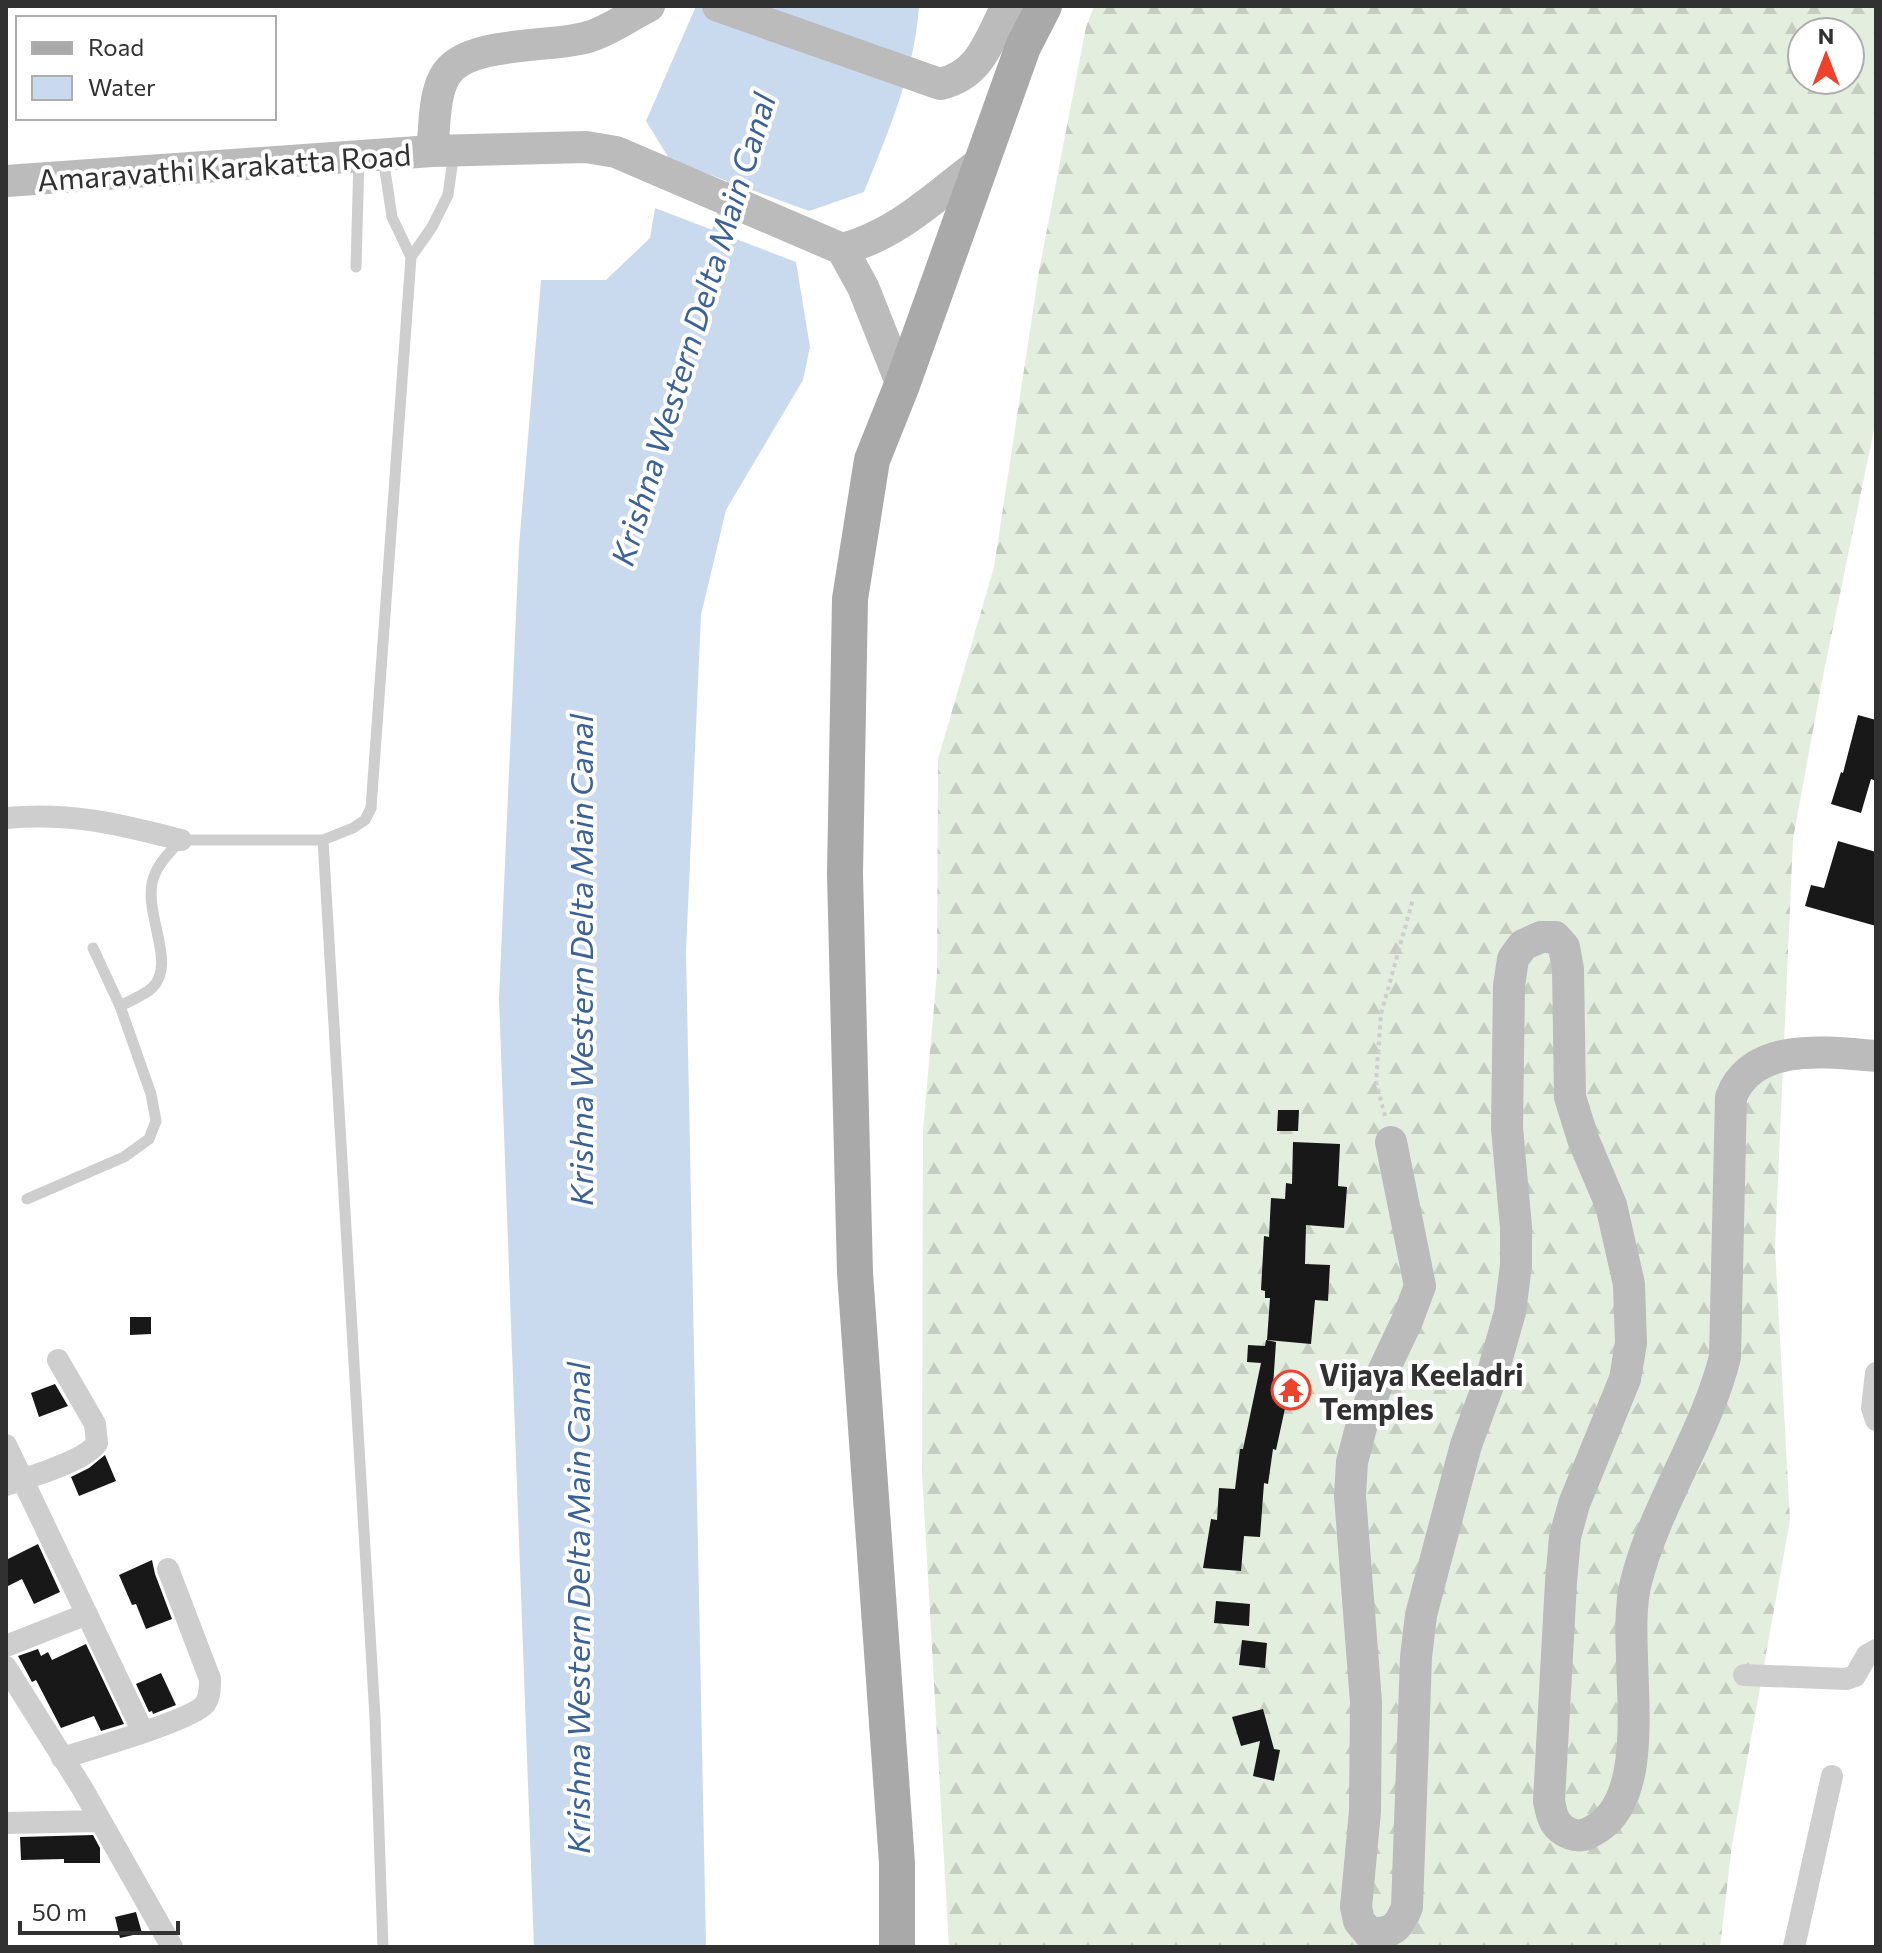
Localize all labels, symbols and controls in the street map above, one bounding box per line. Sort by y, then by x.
legend [16,16,276,120]
north arrow [1786,16,1866,96]
text: N [1818,22,1834,49]
text: Road [88,32,144,61]
text: Water [88,72,156,101]
water label: Krishna Western Delta Main Canal [601,87,783,570]
street label: Amaravathi Karakatta Road [36,134,412,198]
water label: Krishna Western Delta Main Canal [560,713,600,1206]
place label: Vijaya Keeladri Temples [1319,1355,1524,1426]
water label: Krishna Western Delta Main Canal [557,1361,597,1854]
temple icon: Vijaya Keeladri Temples [1270,1369,1312,1411]
scale bar [20,1885,178,1935]
text: 50 m [32,1897,87,1926]

